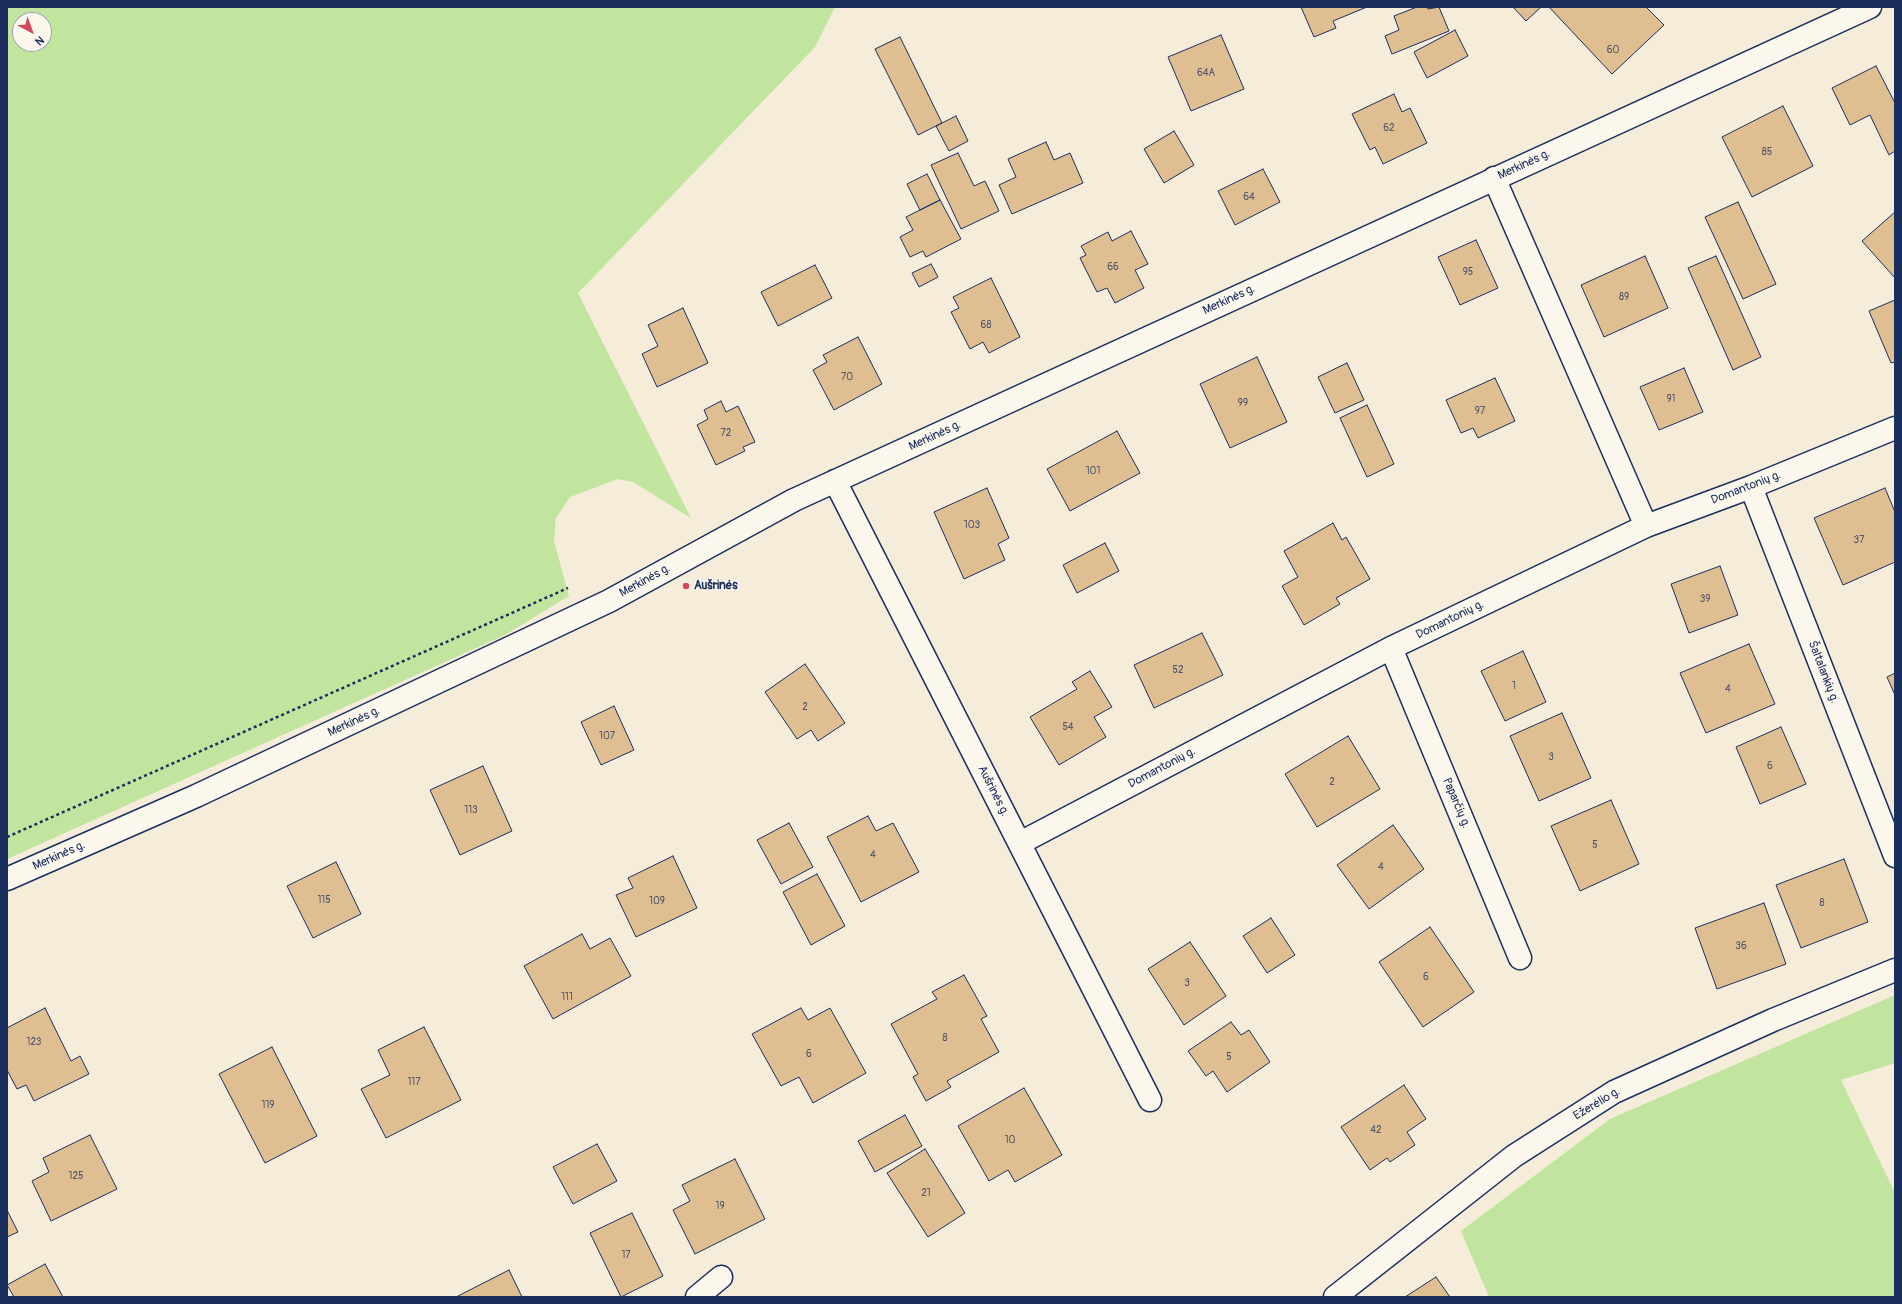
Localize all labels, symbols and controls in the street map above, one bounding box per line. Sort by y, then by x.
north arrow [12,12,52,52]
text: N [32,33,47,48]
house number: 60 [1607,44,1619,56]
house number: 64A [1197,67,1215,79]
house number: 62 [1383,122,1395,134]
house number: 85 [1762,146,1772,158]
street label: Merkinės g. [1496,147,1552,183]
house number: 64 [1243,191,1255,203]
house number: 66 [1107,261,1119,273]
house number: 95 [1463,266,1473,278]
street label: Merkinės g. [1201,282,1257,318]
house number: 89 [1619,291,1629,303]
house number: 68 [981,319,991,331]
house number: 70 [841,371,853,383]
house number: 91 [1666,393,1676,405]
house number: 99 [1238,397,1248,409]
house number: 97 [1475,405,1485,417]
street label: Merkinės g. [907,418,963,454]
house number: 72 [721,427,731,439]
house number: 101 [1086,465,1100,477]
street label: Domantonių g. [1709,468,1783,508]
house number: 103 [964,519,980,531]
house number: 37 [1854,534,1864,546]
street label: Merkinės g. [617,561,673,601]
place label: Aušrinės [694,579,738,593]
marker: Aušrinės [681,581,691,591]
house number: 39 [1700,593,1710,605]
street label: Domantonių g. [1414,597,1486,643]
street label: Šaltalankių g. [1805,639,1841,705]
house number: 52 [1172,664,1184,676]
house number: 1 [1512,680,1516,692]
house number: 4 [1725,683,1731,695]
house number: 2 [802,701,808,713]
street label: Merkinės g. [326,704,382,740]
house number: 54 [1062,721,1074,733]
house number: 107 [599,730,615,742]
street label: Domantonių g. [1126,744,1198,792]
house number: 3 [1548,751,1554,763]
house number: 6 [1767,760,1773,772]
street label: Aušrinės g. [974,763,1012,819]
house number: 2 [1329,776,1335,788]
street label: Paparčių g. [1439,776,1473,830]
house number: 113 [464,804,478,816]
street label: Merkinės g. [31,838,87,874]
house number: 5 [1592,839,1598,851]
house number: 4 [870,849,876,861]
house number: 4 [1378,861,1384,873]
house number: 115 [317,894,331,906]
house number: 109 [649,895,665,907]
house number: 8 [1819,897,1825,909]
house number: 36 [1735,940,1747,952]
house number: 6 [1423,971,1429,983]
house number: 3 [1184,977,1190,989]
house number: 111 [561,991,573,1003]
house number: 8 [942,1032,948,1044]
house number: 123 [27,1036,41,1048]
house number: 6 [806,1048,812,1060]
house number: 5 [1226,1051,1232,1063]
house number: 117 [407,1076,421,1088]
street label: Ežerėlio g. [1571,1084,1623,1124]
house number: 119 [262,1099,274,1111]
house number: 42 [1370,1124,1382,1136]
house number: 10 [1005,1134,1015,1146]
house number: 125 [69,1170,83,1182]
house number: 21 [921,1187,931,1199]
house number: 19 [715,1200,725,1212]
house number: 17 [621,1249,631,1261]

